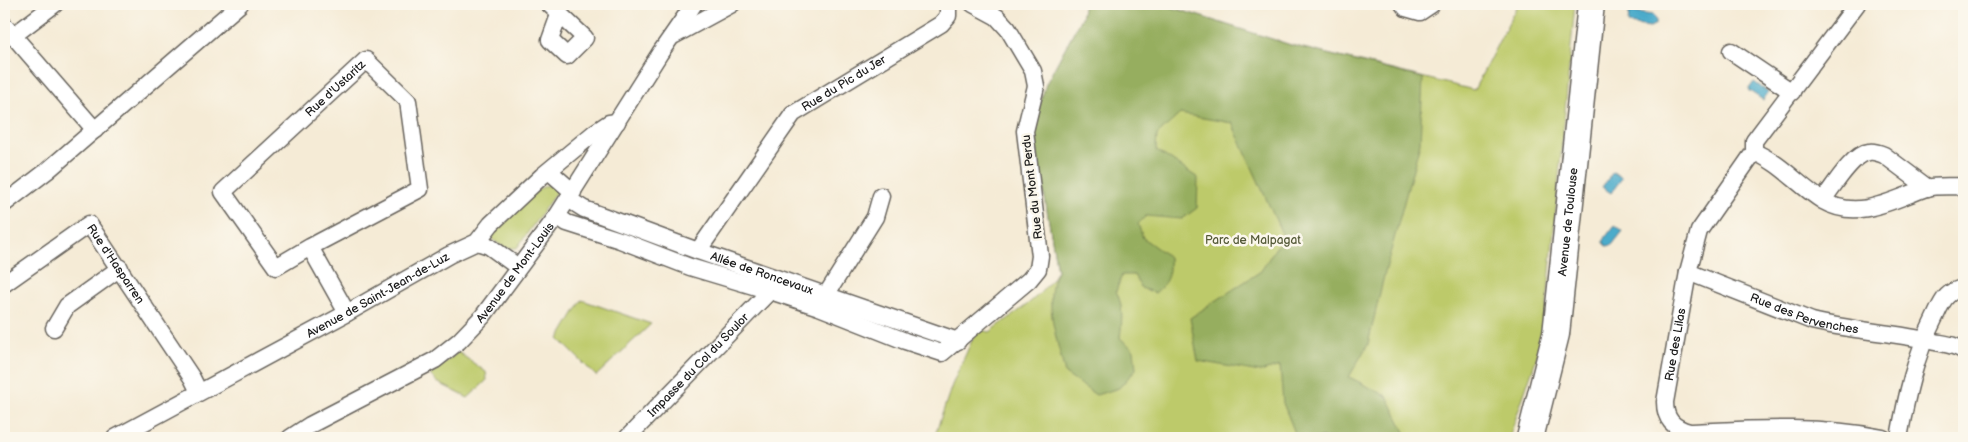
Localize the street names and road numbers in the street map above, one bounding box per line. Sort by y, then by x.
street label: Rue du Pic du Jer [799,52,889,115]
street label: Rue d'Ustaritz [302,57,369,120]
street label: Rue du Mont Perdu [1019,134,1046,240]
street label: Avenue de Toulouse [1555,167,1582,277]
street label: Avenue de Mont-Louis [473,220,558,326]
street label: Rue d'Hasparren [83,221,147,307]
street label: Avenue de Saint-Jean-de-Luz [304,249,452,341]
street label: Allée de Roncevaux [708,249,816,298]
street label: Rue des Pervenches [1748,290,1859,337]
street label: Rue des Lilas [1662,307,1689,382]
street label: Impasse du Col du Soulor [645,310,753,420]

